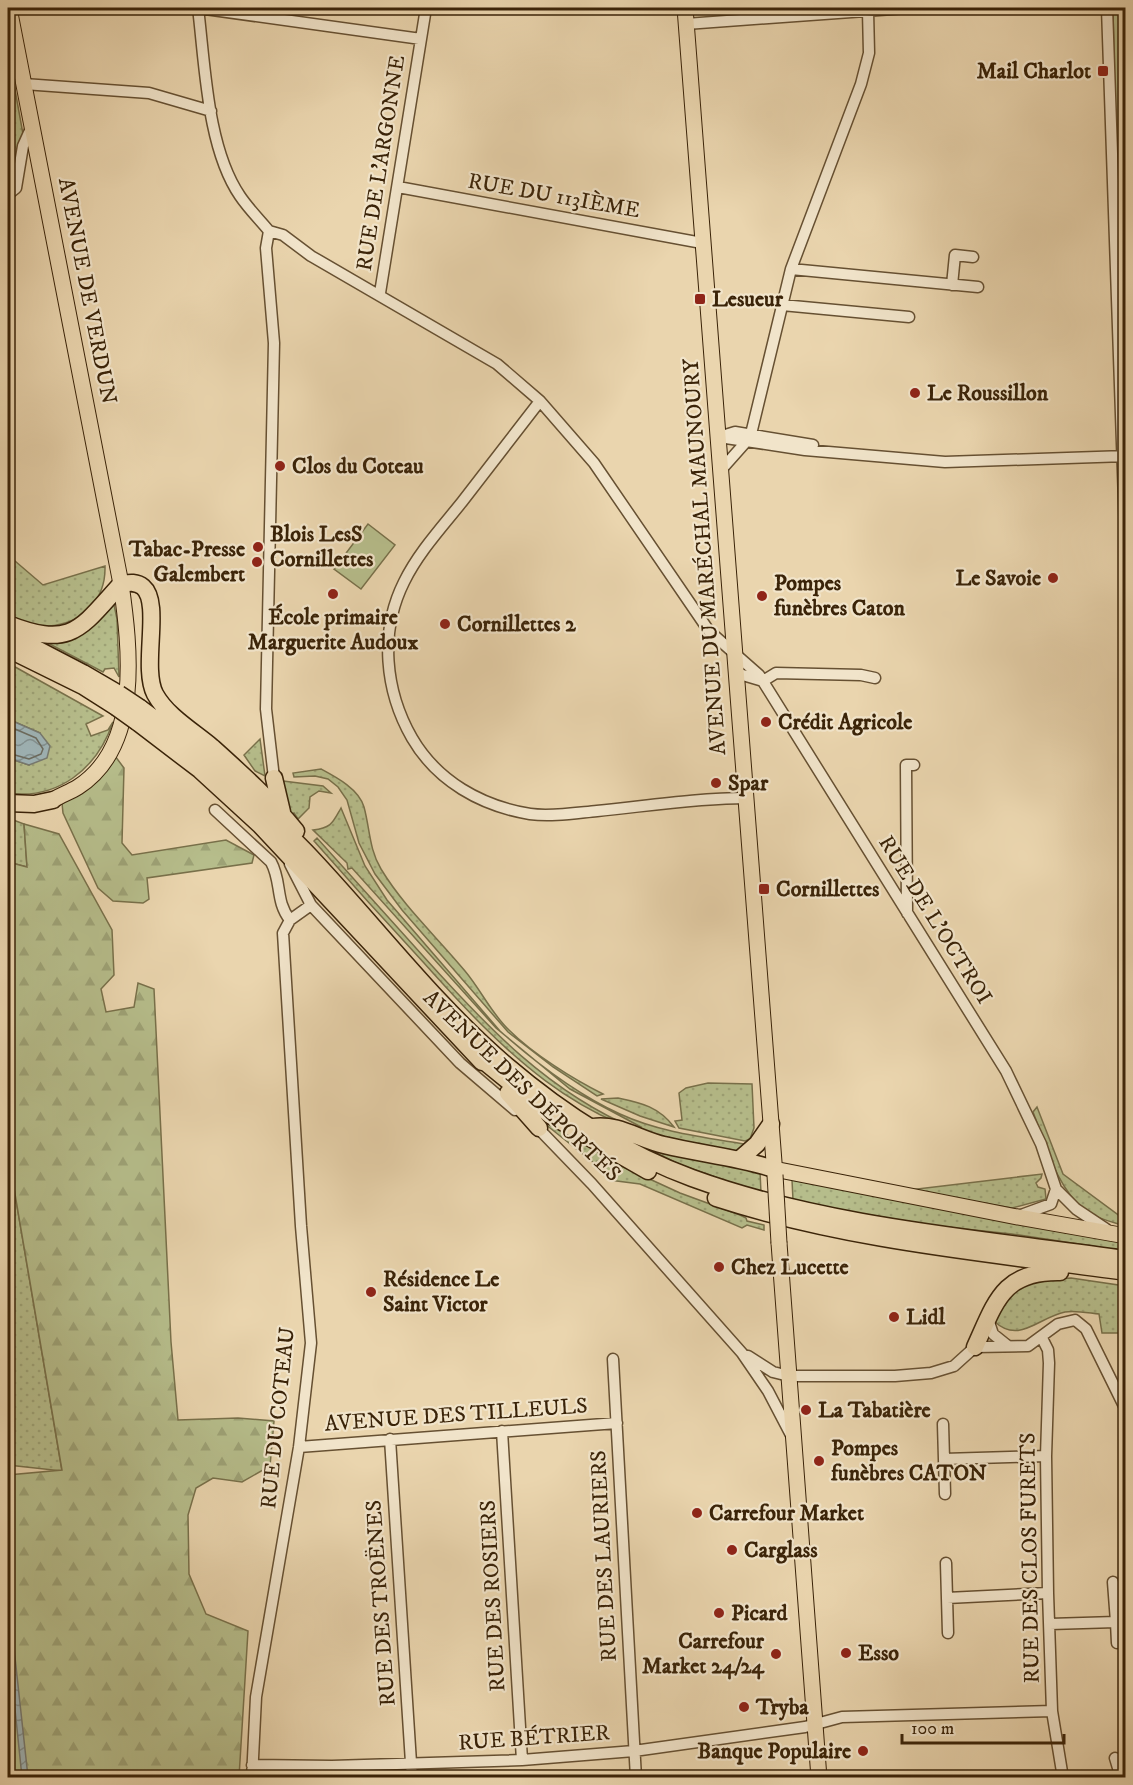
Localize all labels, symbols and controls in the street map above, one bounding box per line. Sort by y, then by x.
street label: RUE DE L'ARGONNE [351,53,411,273]
place label: Mail Charlot [977,58,1091,85]
marker: Mail Charlot [1096,64,1110,78]
street label: RUE DU 113IÈME [466,168,642,224]
street label: AVENUE DE VERDUN [52,175,122,407]
place label: Lesueur [712,286,784,313]
marker: Lesueur [693,292,707,306]
street label: AVENUE DU MARÉCHAL MAUNOURY [678,357,732,756]
place label: Le Roussillon [927,380,1049,407]
marker: Le Roussillon [908,386,922,400]
place label: Clos du Coteau [292,453,424,480]
marker: Clos du Coteau [273,459,287,473]
place label: Blois LesS Cornillettes [270,521,374,573]
place label: Tabac-Presse Galembert [128,536,245,588]
marker: Blois LesS Cornillettes [251,540,265,554]
marker: Tabac-Presse Galembert [250,555,264,569]
place label: Le Savoie [955,565,1041,592]
place label: Pompes funèbres Caton [773,570,905,622]
marker: Le Savoie [1046,571,1060,585]
marker: École primaire Marguerite Audoux [326,587,340,601]
marker: Pompes funèbres Caton [755,589,769,603]
place label: École primaire Marguerite Audoux [248,603,418,656]
place label: Cornillettes 2 [457,611,577,638]
marker: Cornillettes 2 [438,617,452,631]
place label: Crédit Agricole [778,709,912,736]
marker: Crédit Agricole [759,715,773,729]
place label: Spar [728,770,769,797]
marker: Spar [709,776,723,790]
street label: RUE DE L'OCTROI [872,831,998,1009]
place label: Cornillettes [776,876,880,903]
marker: Cornillettes [757,882,771,896]
street label: AVENUE DES DÉPORTÉS [417,984,627,1188]
place label: Chez Lucette [731,1254,849,1281]
marker: Chez Lucette [712,1260,726,1274]
place label: Résidence Le Saint Victor [383,1266,499,1318]
marker: Résidence Le Saint Victor [364,1285,378,1299]
place label: Lidl [906,1304,946,1331]
marker: Lidl [887,1310,901,1324]
street label: RUE DU COTEAU [255,1326,301,1510]
street label: AVENUE DES TILLEULS [324,1392,588,1438]
place label: La Tabatière [818,1397,931,1424]
marker: La Tabatière [799,1403,813,1417]
street label: RUE DES CLOS FURETS [1014,1432,1046,1684]
place label: Pompes funèbres CATON [830,1435,987,1487]
street label: RUE DES LAURIERS [585,1450,623,1662]
marker: Pompes funèbres CATON [812,1454,826,1468]
street label: RUE DES TROËNES [360,1499,402,1707]
street label: RUE DES ROSIERS [474,1499,512,1693]
place label: Carrefour Market [709,1500,864,1527]
marker: Carrefour Market [690,1506,704,1520]
place label: Carglass [744,1537,818,1564]
marker: Carglass [725,1543,739,1557]
place label: Picard [731,1600,788,1627]
marker: Picard [712,1606,726,1620]
place label: Carrefour Market 24/24 [642,1628,765,1680]
place label: Esso [858,1640,899,1667]
marker: Esso [839,1646,853,1660]
marker: Carrefour Market 24/24 [769,1647,783,1661]
place label: Tryba [755,1694,809,1721]
marker: Tryba [737,1700,751,1714]
scale bar [902,1707,1064,1745]
text: 100 m [911,1718,954,1740]
street label: RUE BÉTRIER [457,1719,611,1757]
place label: Banque Populaire [697,1738,851,1765]
marker: Banque Populaire [856,1744,870,1758]

